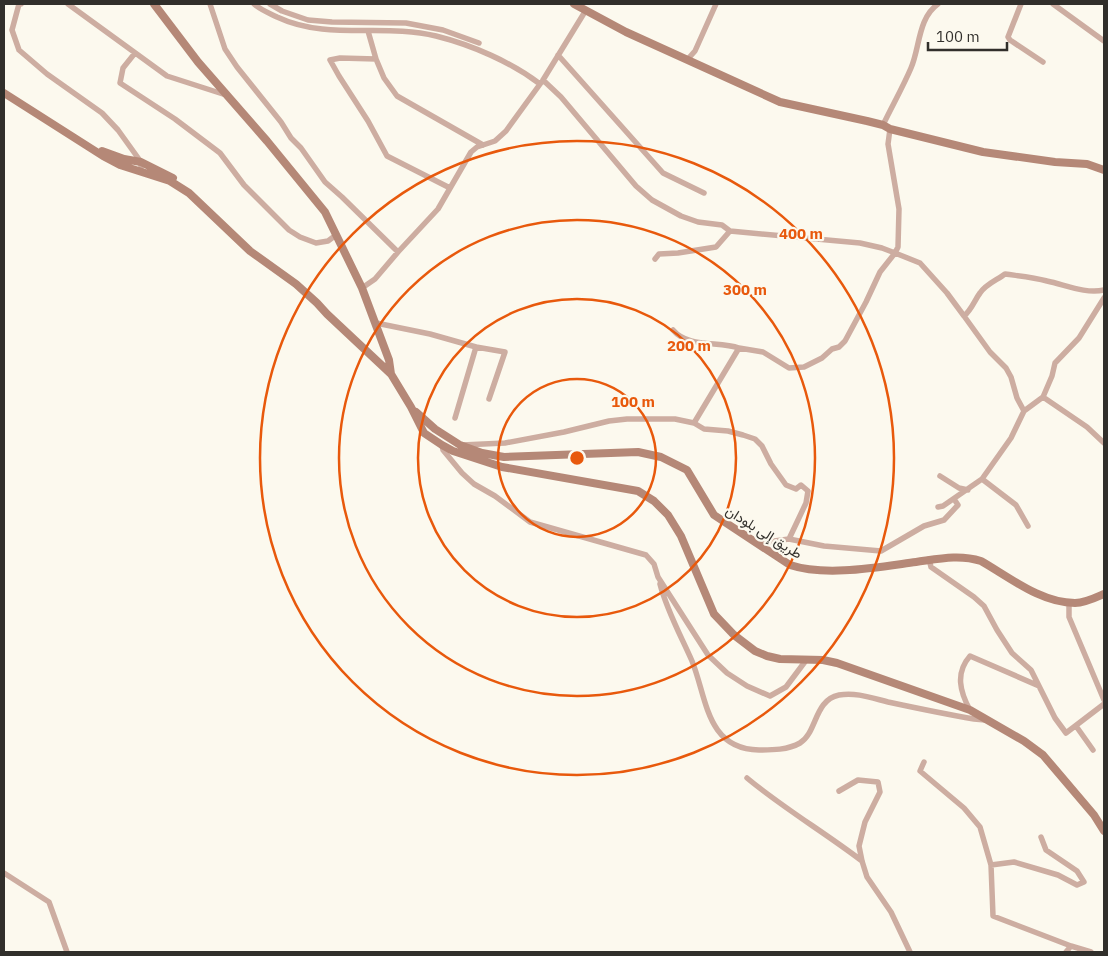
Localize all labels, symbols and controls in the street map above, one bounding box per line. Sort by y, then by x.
scale bar [928,20,1007,52]
text: 100 m [936,27,980,46]
text: 400 m [779,224,823,243]
text: 300 m [723,280,767,299]
text: 200 m [667,336,711,355]
text: 100 m [611,392,655,411]
centre of rings [568,449,586,467]
street label: طريق إلى بلودان [722,501,806,564]

